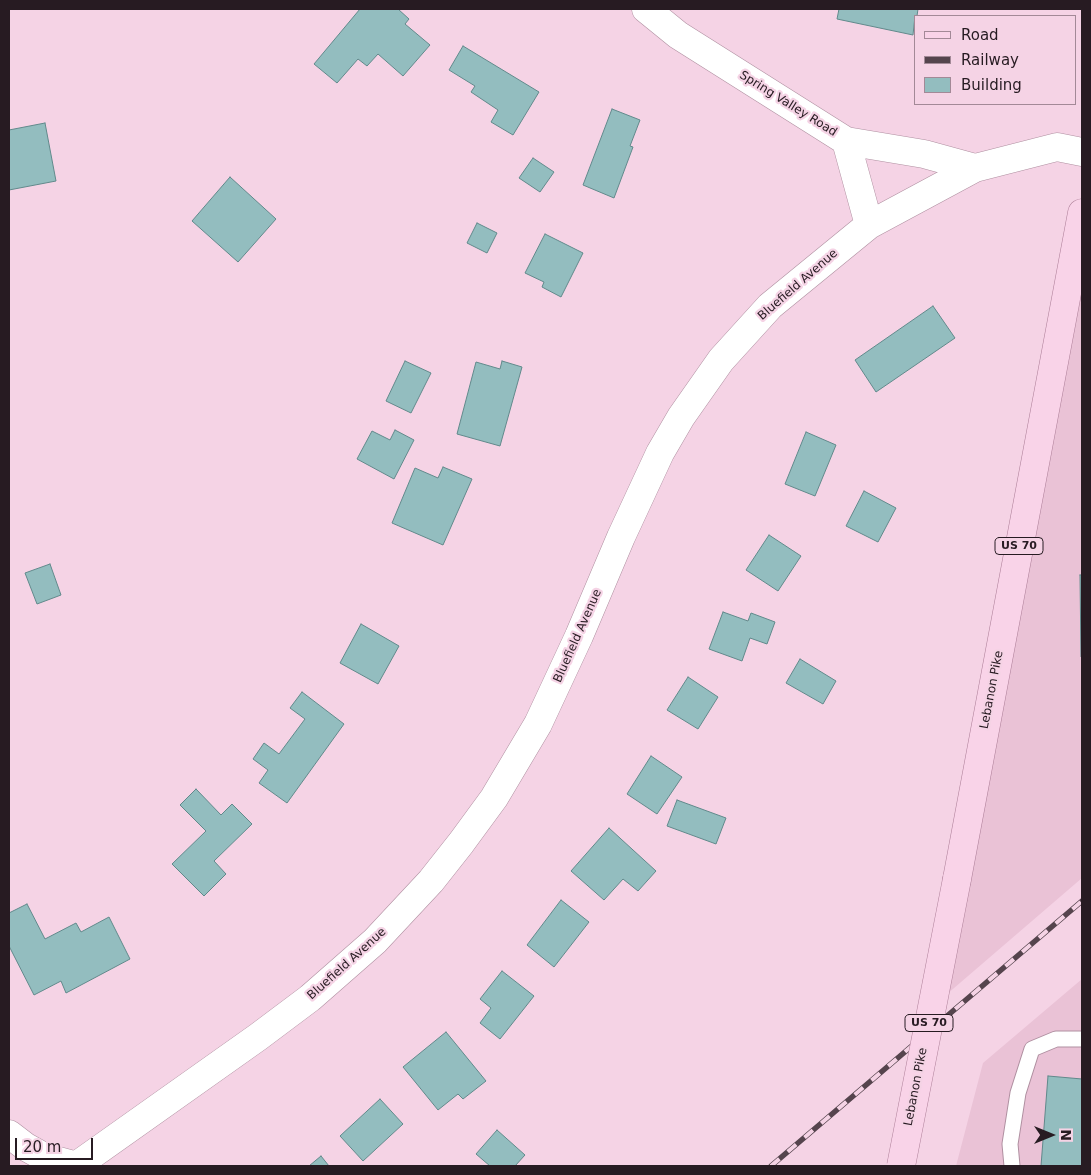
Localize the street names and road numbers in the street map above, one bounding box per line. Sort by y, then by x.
street label: Spring Valley Road [737,68,839,140]
street label: Bluefield Avenue [755,246,841,324]
road number: US 70 [995,538,1043,554]
street label: Bluefield Avenue [551,587,605,685]
street label: Lebanon Pike [977,650,1007,730]
street label: Bluefield Avenue [305,925,389,1003]
road number: US 70 [905,1014,953,1032]
street label: Lebanon Pike [901,1047,931,1127]

